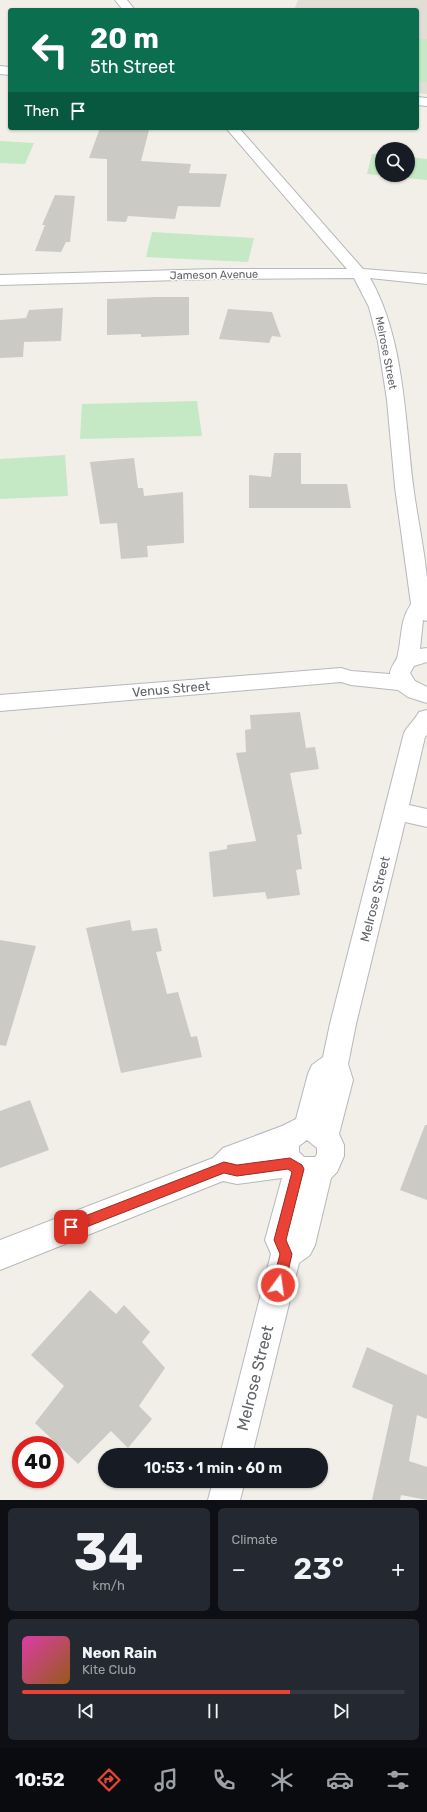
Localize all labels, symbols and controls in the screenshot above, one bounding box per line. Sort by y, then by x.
text: 20 m [90,22,159,55]
icon: left [24,24,76,76]
text: 5th Street [90,56,175,78]
icon: arrive [67,100,89,122]
text: Then [24,102,59,120]
map controls [375,142,415,182]
button: search [375,142,415,182]
street label: Jameson Avenue [170,268,258,282]
street label: Melrose Street [373,315,400,391]
street label: Venus Street [131,678,211,700]
street label: Melrose Street [357,855,393,943]
pin [54,1210,88,1244]
icon: arrive [60,1216,82,1238]
position arrow [257,1264,299,1306]
street label: Melrose Street [233,1323,277,1433]
speed limit sign: 40 [12,1436,64,1488]
text: 10:53 · 1 min · 60 m [144,1459,282,1477]
text: 34 [74,1521,144,1583]
text: Climate [232,1532,278,1547]
text: 23° [293,1551,344,1587]
text: − [232,1556,246,1583]
text: + [391,1556,405,1583]
text: km/h [93,1578,125,1593]
text: Neon Rain [82,1644,157,1662]
text: Kite Club [82,1662,136,1677]
icon: previous [75,1700,97,1722]
icon: pause [202,1700,224,1722]
icon: next [330,1700,352,1722]
icon: directions [95,1766,123,1794]
icon: music [152,1766,180,1794]
icon: phone [210,1766,238,1794]
icon: climate [268,1766,296,1794]
icon: car [326,1766,354,1794]
icon: filters [384,1766,412,1794]
text: 10:52 [15,1769,65,1791]

